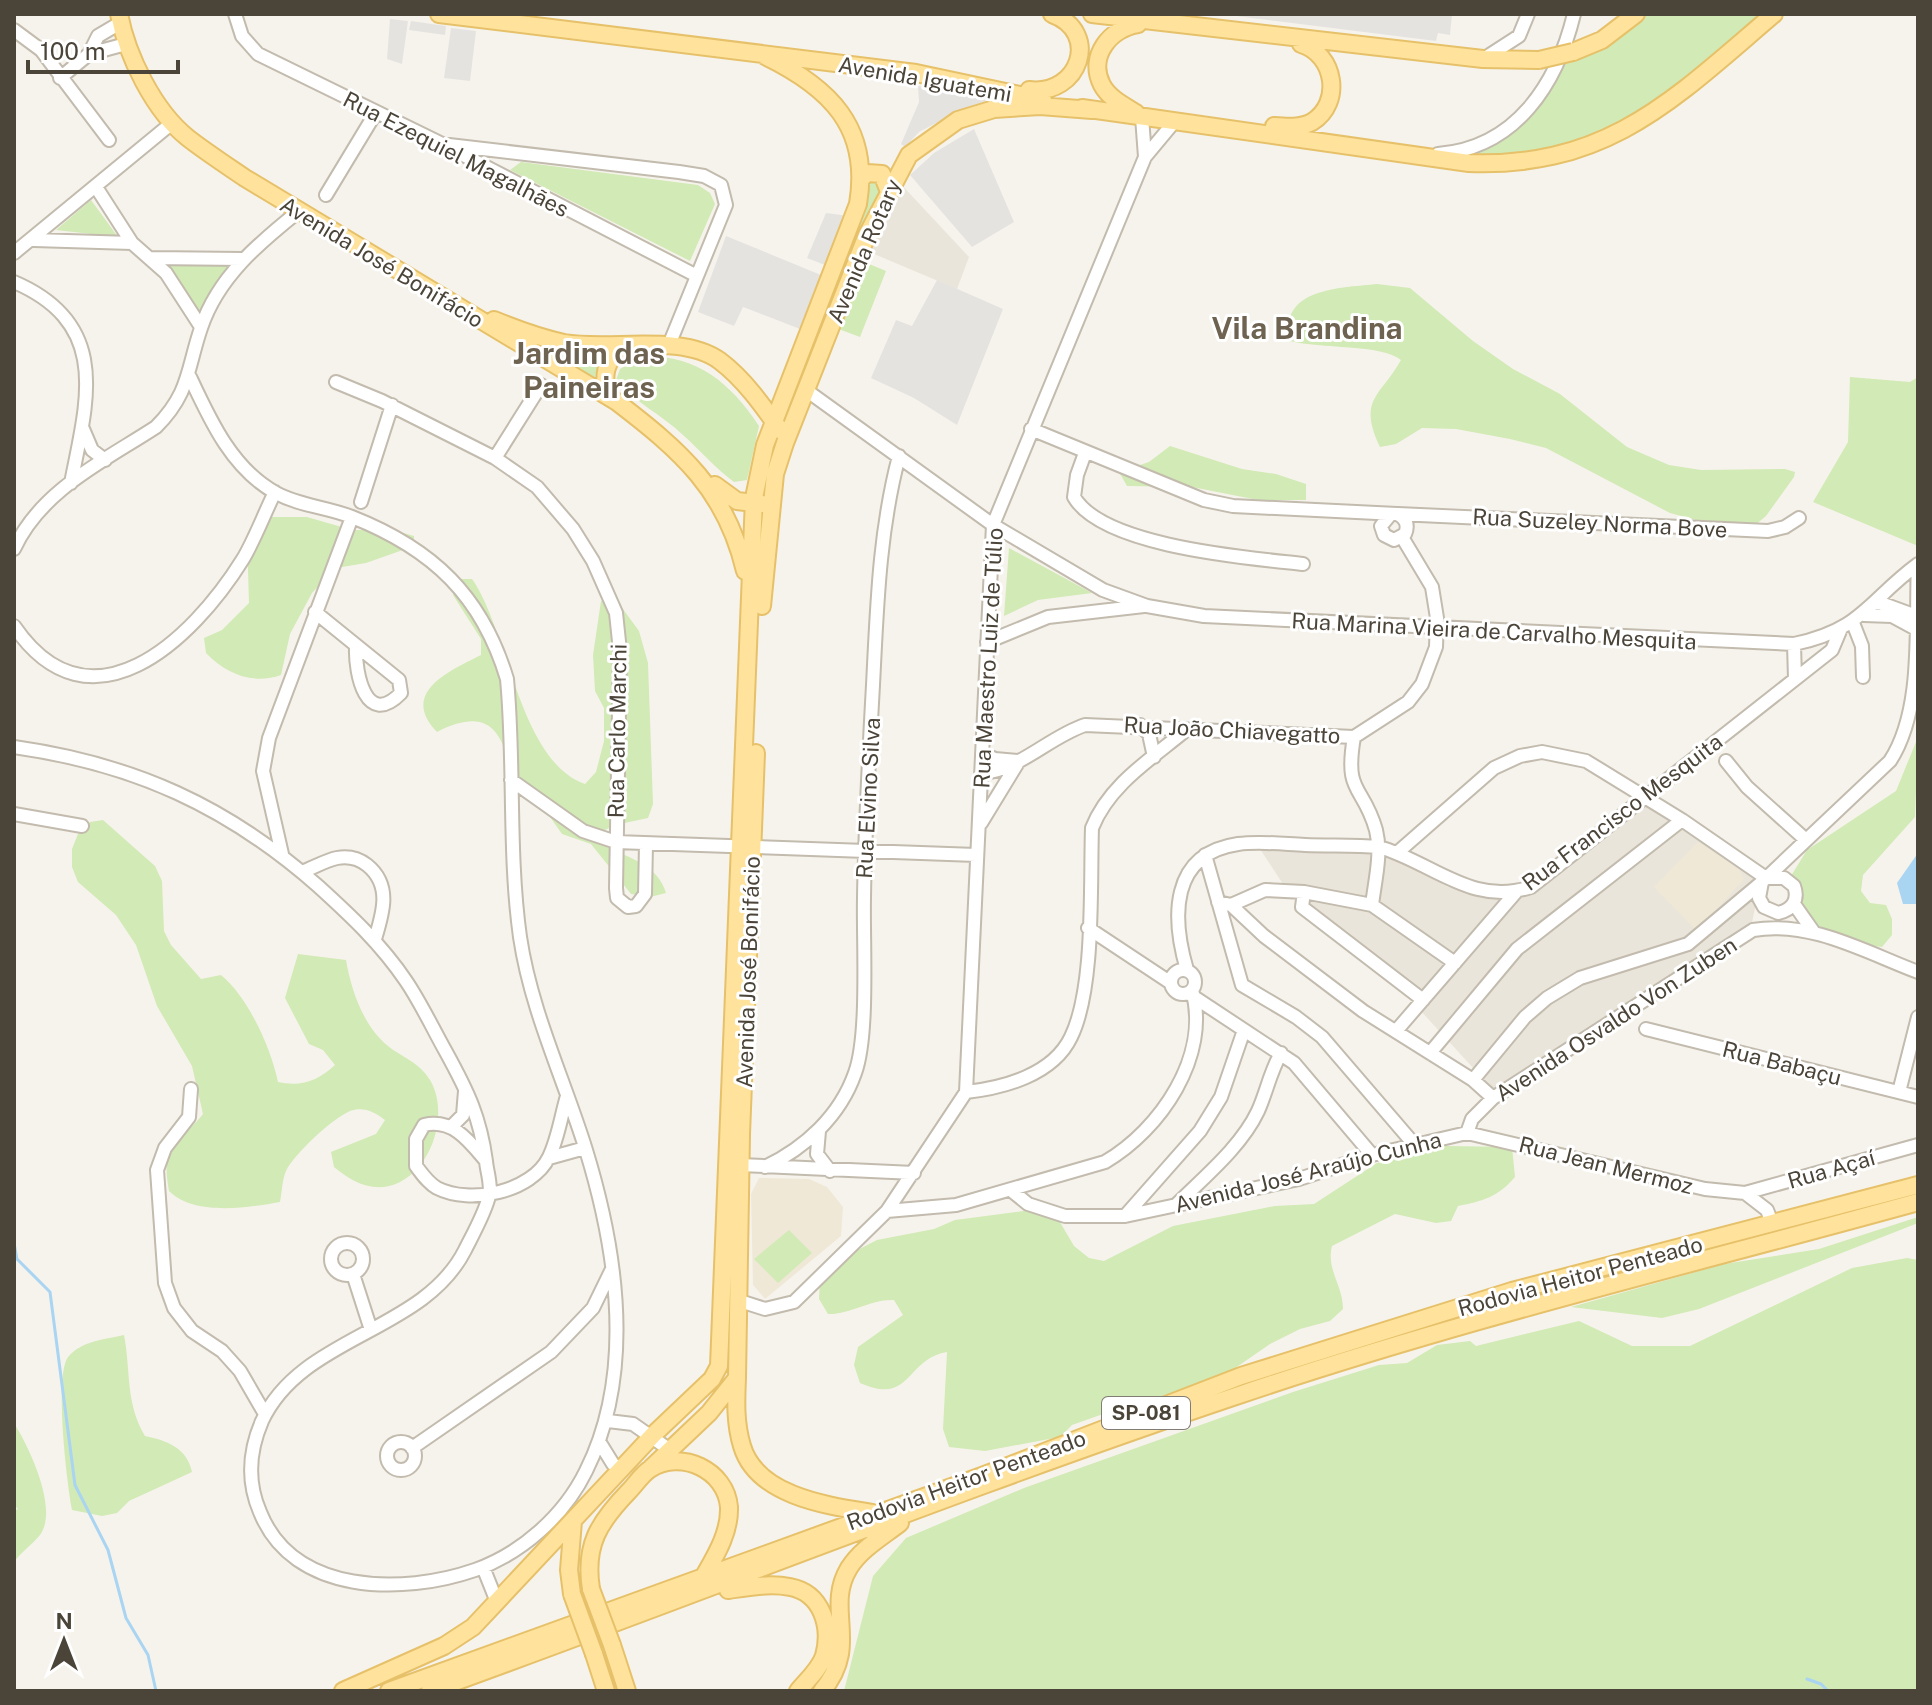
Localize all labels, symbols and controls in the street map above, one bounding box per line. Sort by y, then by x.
scale bar [28,24,178,74]
text: 100 m [40,37,106,65]
street label: Avenida Iguatemi [836,51,1014,107]
street label: Rua Ezequiel Magalhães [339,86,573,222]
street label: Avenida Rotary [822,175,906,327]
street label: Avenida José Bonifácio [276,191,488,333]
district label: Vila Brandina [1211,310,1403,346]
district label: Jardim das Paineiras [513,335,665,405]
street label: Rua Suzeley Norma Bove [1472,503,1728,543]
street label: Rua Maestro Luiz de Túlio [968,527,1008,789]
street label: Rua Marina Vieira de Carvalho Mesquita [1291,607,1697,655]
street label: Rua Carlo Marchi [602,644,632,818]
street label: Rua João Chiavegatto [1123,711,1341,749]
street label: Rua Elvino Silva [851,717,885,879]
street label: Rua Francisco Mesquita [1517,728,1727,896]
street label: Avenida José Bonifácio [731,856,765,1088]
street label: Avenida Osvaldo Von Zuben [1491,931,1741,1107]
street label: Rua Babaçu [1720,1036,1844,1090]
street label: Avenida José Araújo Cunha [1172,1126,1444,1218]
street label: Rua Jean Mermoz [1516,1131,1696,1199]
street label: Rua Açaí [1784,1144,1878,1194]
street label: Rodovia Heitor Penteado [1455,1231,1705,1321]
road number: SP-081 [1102,1397,1190,1429]
street label: Rodovia Heitor Penteado [843,1425,1089,1535]
north arrow [24,1601,104,1681]
text: N [55,1608,73,1634]

